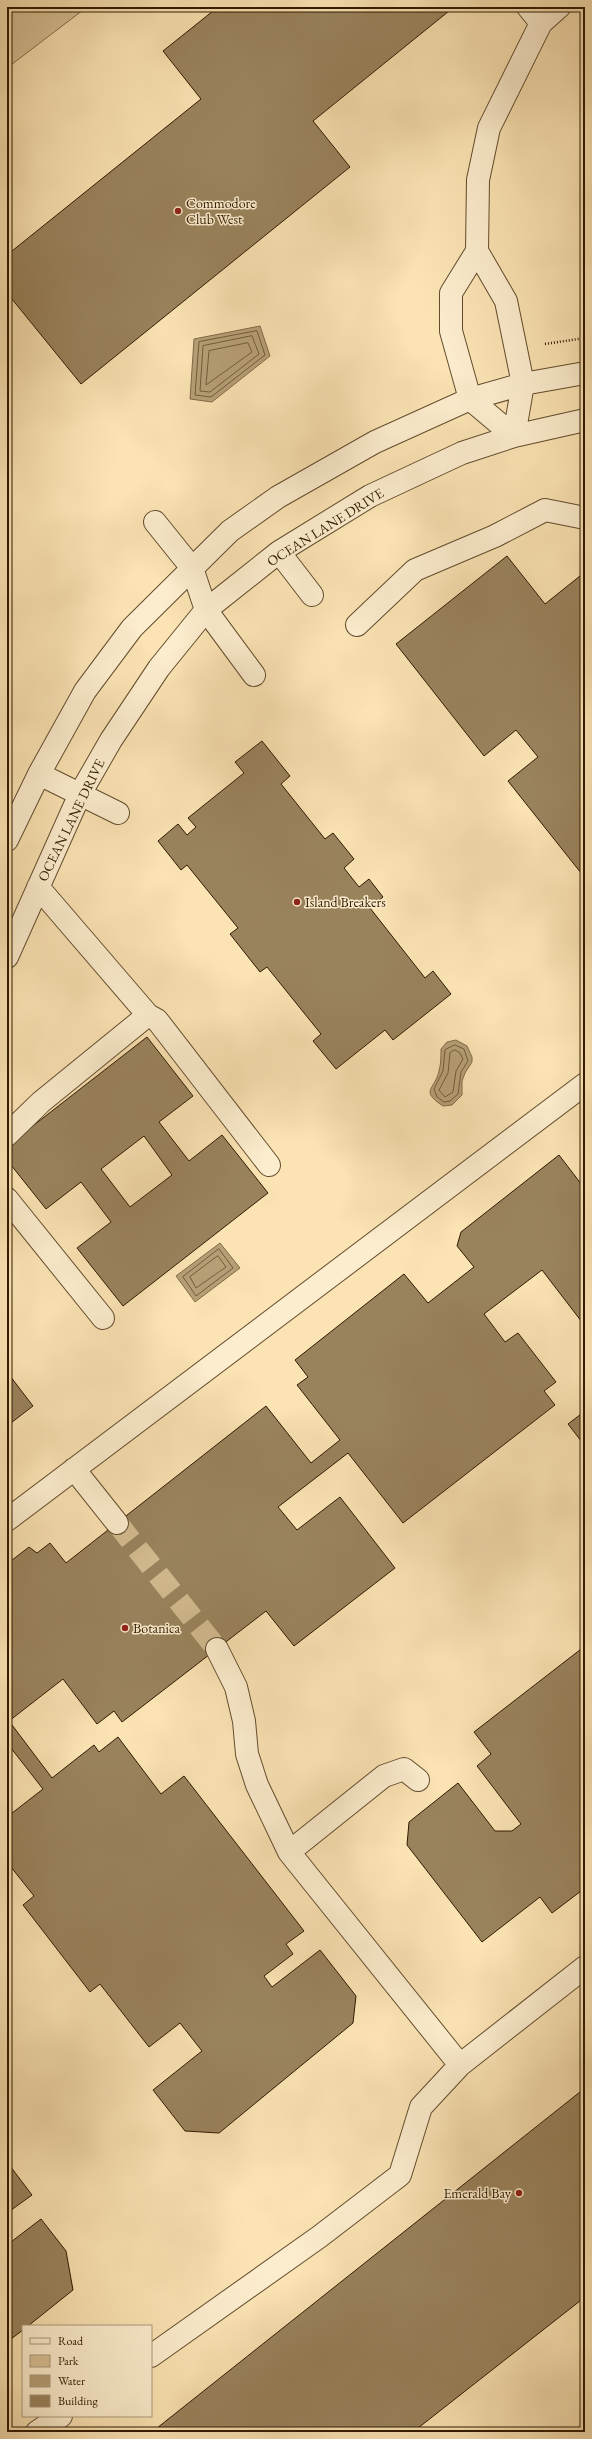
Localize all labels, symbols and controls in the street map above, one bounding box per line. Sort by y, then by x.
place label: Commodore Club West [186,194,256,228]
marker: Commodore Club West [173,206,183,216]
street label: OCEAN LANE DRIVE [263,484,387,570]
street label: OCEAN LANE DRIVE [33,756,109,884]
place label: Island Breakers [305,893,386,911]
marker: Island Breakers [292,897,302,907]
place label: Botanica [133,1619,180,1637]
marker: Botanica [120,1623,130,1633]
place label: Emerald Bay [443,2184,512,2202]
marker: Emerald Bay [514,2188,524,2198]
legend [22,2325,152,2417]
text: Road [58,2333,84,2349]
text: Park [58,2353,79,2369]
text: Water [58,2373,85,2389]
text: Building [58,2393,99,2409]

